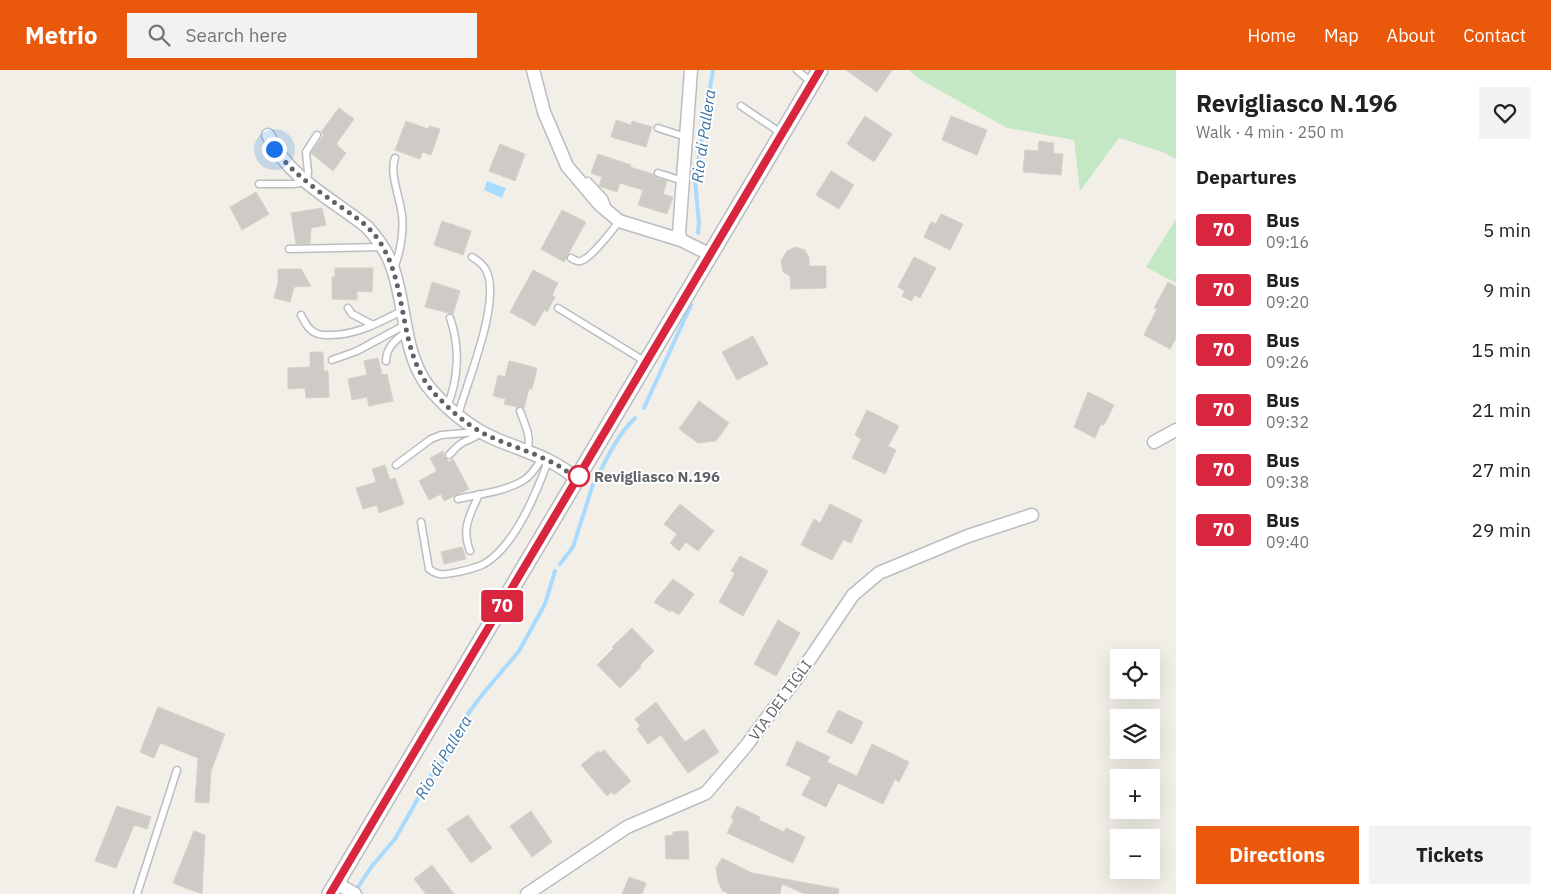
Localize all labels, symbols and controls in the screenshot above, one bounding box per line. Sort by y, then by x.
search box [127,13,477,58]
text: Metrio [25,19,97,51]
icon: search [145,21,173,49]
text: Search here [185,23,287,47]
text: Home [1248,24,1296,47]
text: Map [1324,24,1359,47]
text: About [1387,24,1435,47]
text: Contact [1463,24,1526,47]
text: Revigliasco N.196 [1196,87,1397,119]
button: heart [1479,87,1531,139]
water label: Rio di Pallera [687,88,719,184]
text: Walk · 4 min · 250 m [1196,122,1344,142]
your location [262,137,287,162]
text: Departures [1196,165,1296,189]
text: Bus [1266,208,1300,232]
text: 70 [1213,218,1234,241]
text: 5 min [1483,218,1531,242]
text: 09:16 [1266,232,1309,252]
text: Bus [1266,268,1300,292]
text: 70 [1213,278,1234,301]
text: 9 min [1483,278,1531,302]
text: 09:20 [1266,292,1309,312]
text: Bus [1266,328,1300,352]
text: 70 [1213,338,1234,361]
text: 15 min [1472,338,1531,362]
text: 09:26 [1266,352,1309,372]
text: Bus [1266,388,1300,412]
text: 70 [1213,398,1234,421]
text: 21 min [1472,398,1531,422]
text: 09:32 [1266,412,1309,432]
text: Bus [1266,448,1300,472]
text: 70 [1213,458,1234,481]
text: 27 min [1472,458,1531,482]
marker: Revigliasco N.196 [568,465,590,487]
place label: Revigliasco N.196 [594,467,720,486]
text: 09:38 [1266,472,1309,492]
text: Bus [1266,508,1300,532]
text: 70 [1213,518,1234,541]
text: 29 min [1472,518,1531,542]
text: 09:40 [1266,532,1309,552]
line badge: 70 [480,590,524,622]
text: 70 [491,594,513,617]
map controls [1110,649,1160,879]
button: locate [1110,649,1160,699]
street label: VIA DEI TIGLI [744,656,816,744]
button: layers [1110,709,1160,759]
water label: Rio di Pallera [410,712,476,802]
button: + [1110,769,1160,819]
button: Directions [1196,826,1359,884]
button: Tickets [1369,826,1531,884]
button: − [1110,829,1160,879]

